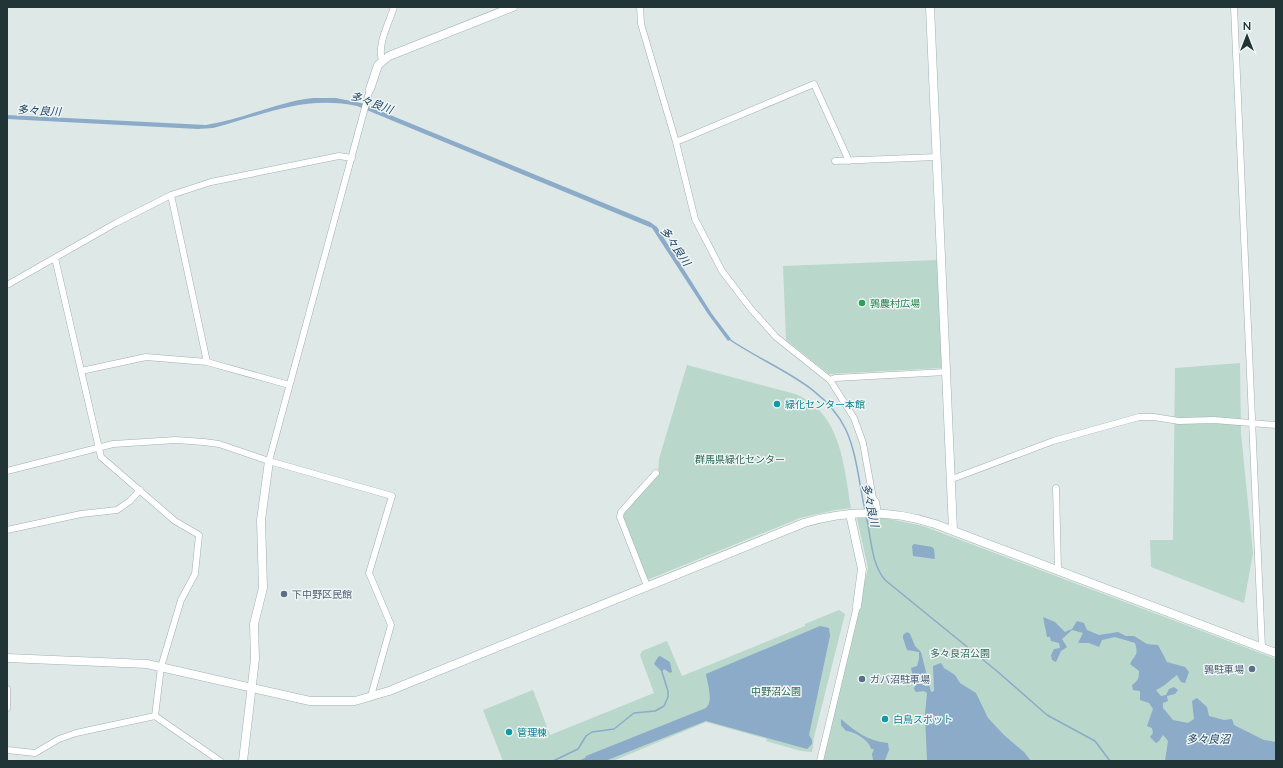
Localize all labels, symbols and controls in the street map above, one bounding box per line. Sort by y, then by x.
north arrow [1227,16,1267,56]
text: N [1243,19,1251,32]
water label: 多々良川 [349,88,396,116]
water label: 多々良川 [17,102,62,118]
water label: 多々良川 [658,224,694,269]
place label: 鶉農村広場 [870,297,920,309]
marker: 鶉農村広場 [857,298,867,308]
place label: 緑化センター本館 [785,398,865,410]
marker: 緑化センター本館 [772,399,782,409]
park label: 群馬県緑化センター [695,453,785,465]
water label: 多々良川 [860,482,882,529]
place label: 下中野区民館 [292,588,352,600]
marker: 下中野区民館 [279,589,289,599]
park label: 多々良沼公園 [930,647,990,659]
place label: 鶉駐車場 [1204,663,1244,675]
marker: 鶉駐車場 [1247,664,1257,674]
place label: ガバ沼駐車場 [870,673,930,685]
marker: ガバ沼駐車場 [857,674,867,684]
park label: 中野沼公園 [751,685,801,697]
place label: 白鳥スポット [893,713,953,725]
marker: 白鳥スポット [880,714,890,724]
place label: 管理棟 [517,726,547,738]
marker: 管理棟 [504,727,514,737]
water label: 多々良沼 [1186,732,1232,745]

